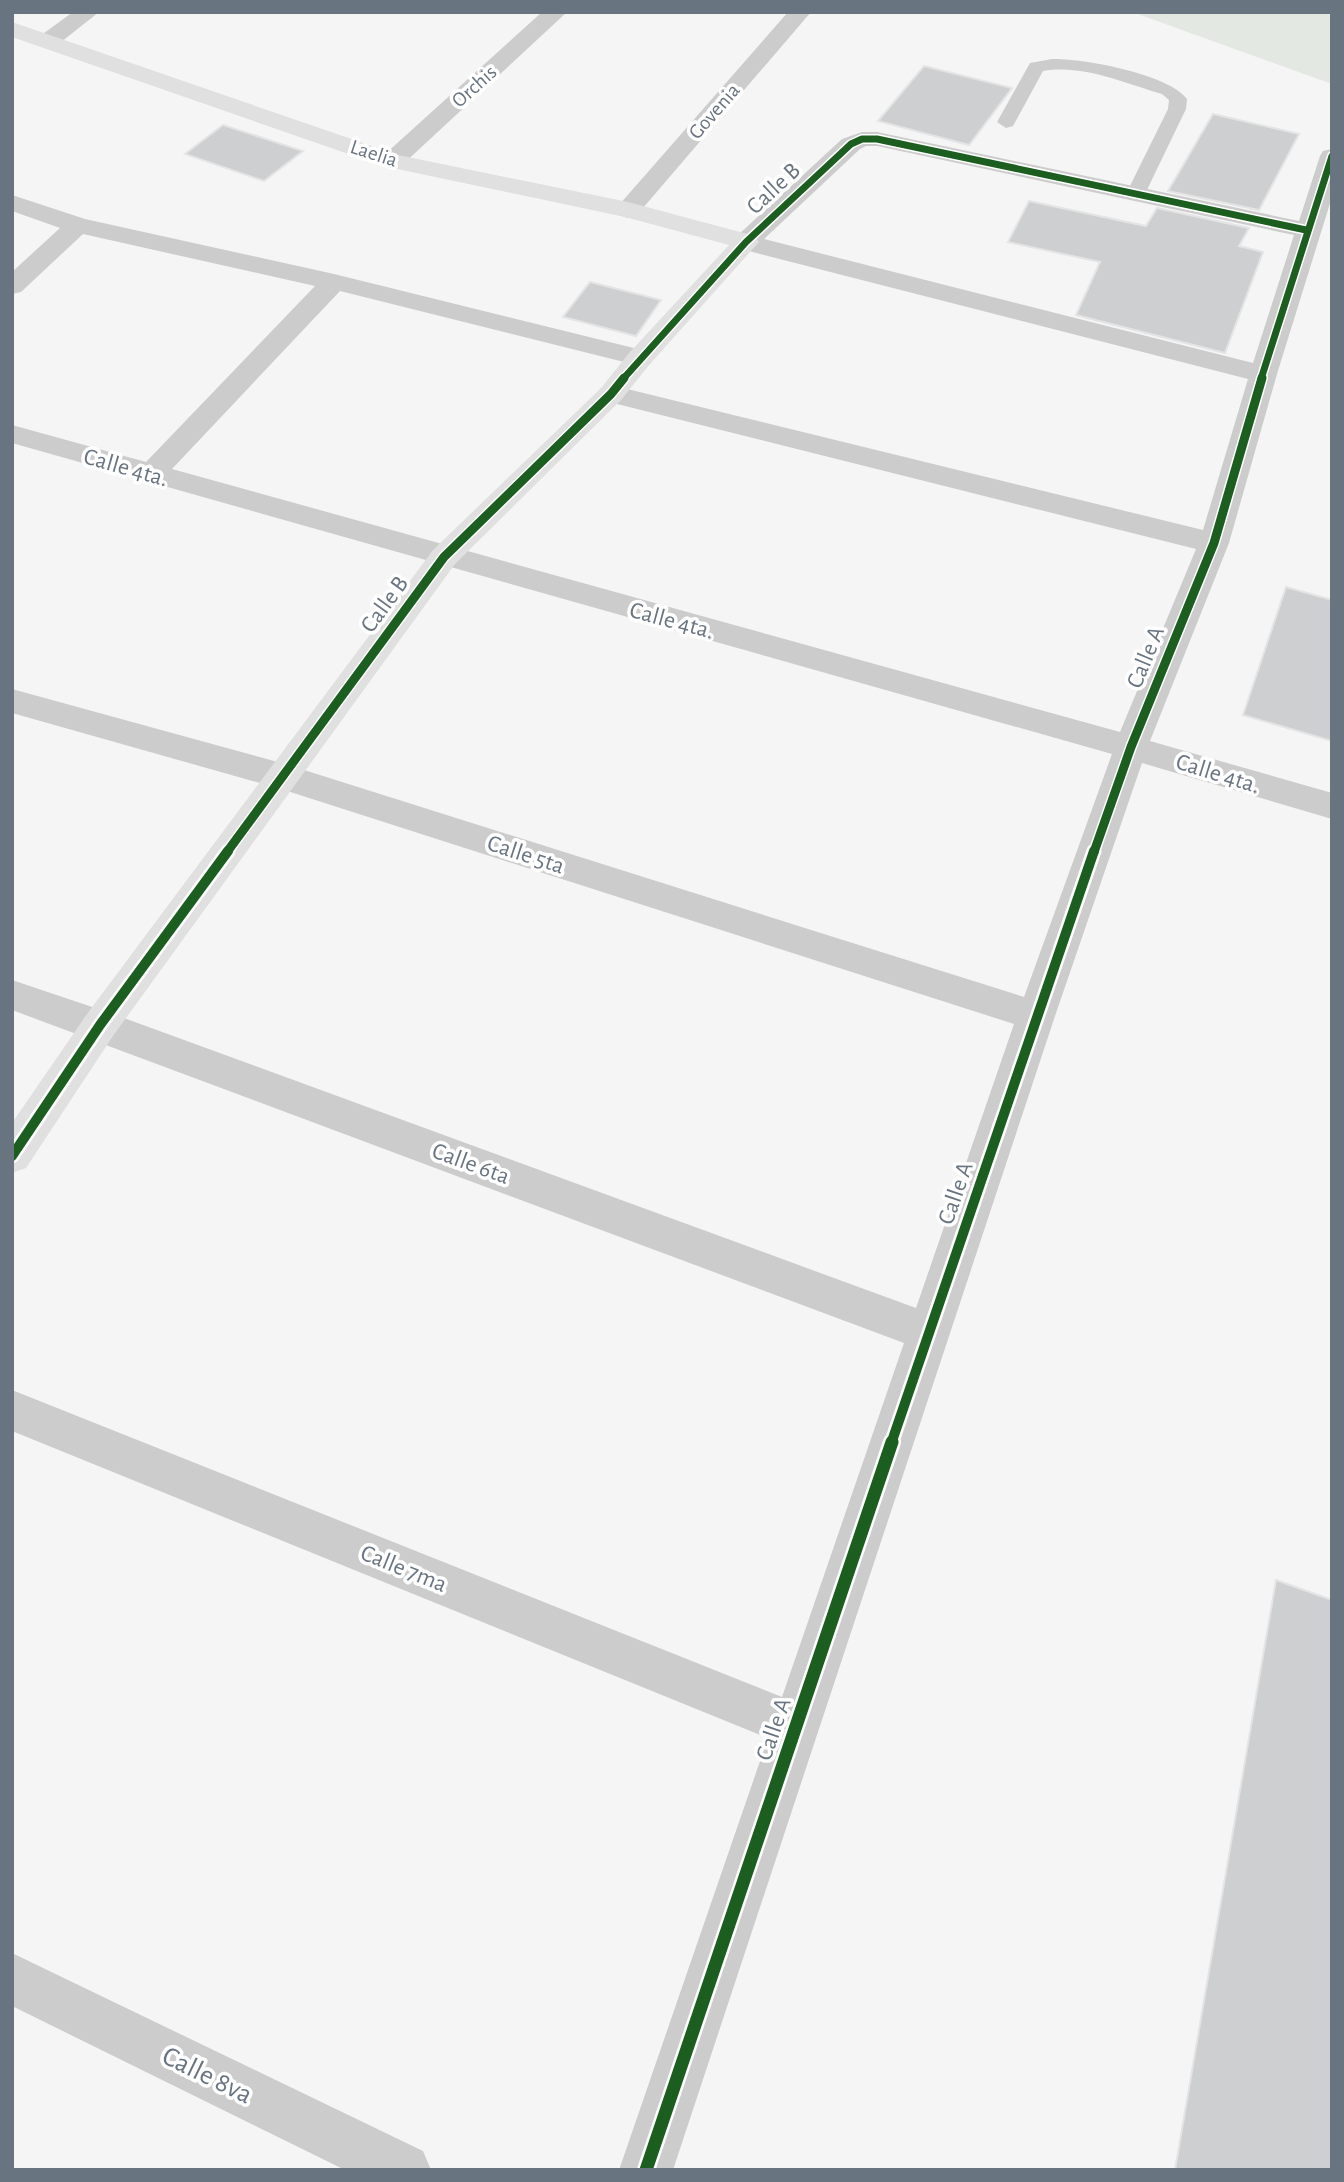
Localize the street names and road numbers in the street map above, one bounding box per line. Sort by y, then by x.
street label: Orchis [448,61,501,112]
street label: Govenia [685,79,744,143]
street label: Laelia [348,136,400,171]
street label: Calle B [742,158,805,219]
street label: Calle 4ta. [81,445,170,491]
street label: Calle B [356,572,413,637]
street label: Calle 4ta. [627,598,716,644]
street label: Calle A [1123,623,1169,692]
street label: Calle 4ta. [1173,750,1262,798]
street label: Calle 5ta [484,831,567,879]
street label: Calle 6ta [429,1139,513,1189]
street label: Calle A [934,1159,978,1228]
street label: Calle 7ma [357,1541,450,1597]
street label: Calle A [752,1695,796,1764]
street label: Calle 8va [158,2042,257,2110]

